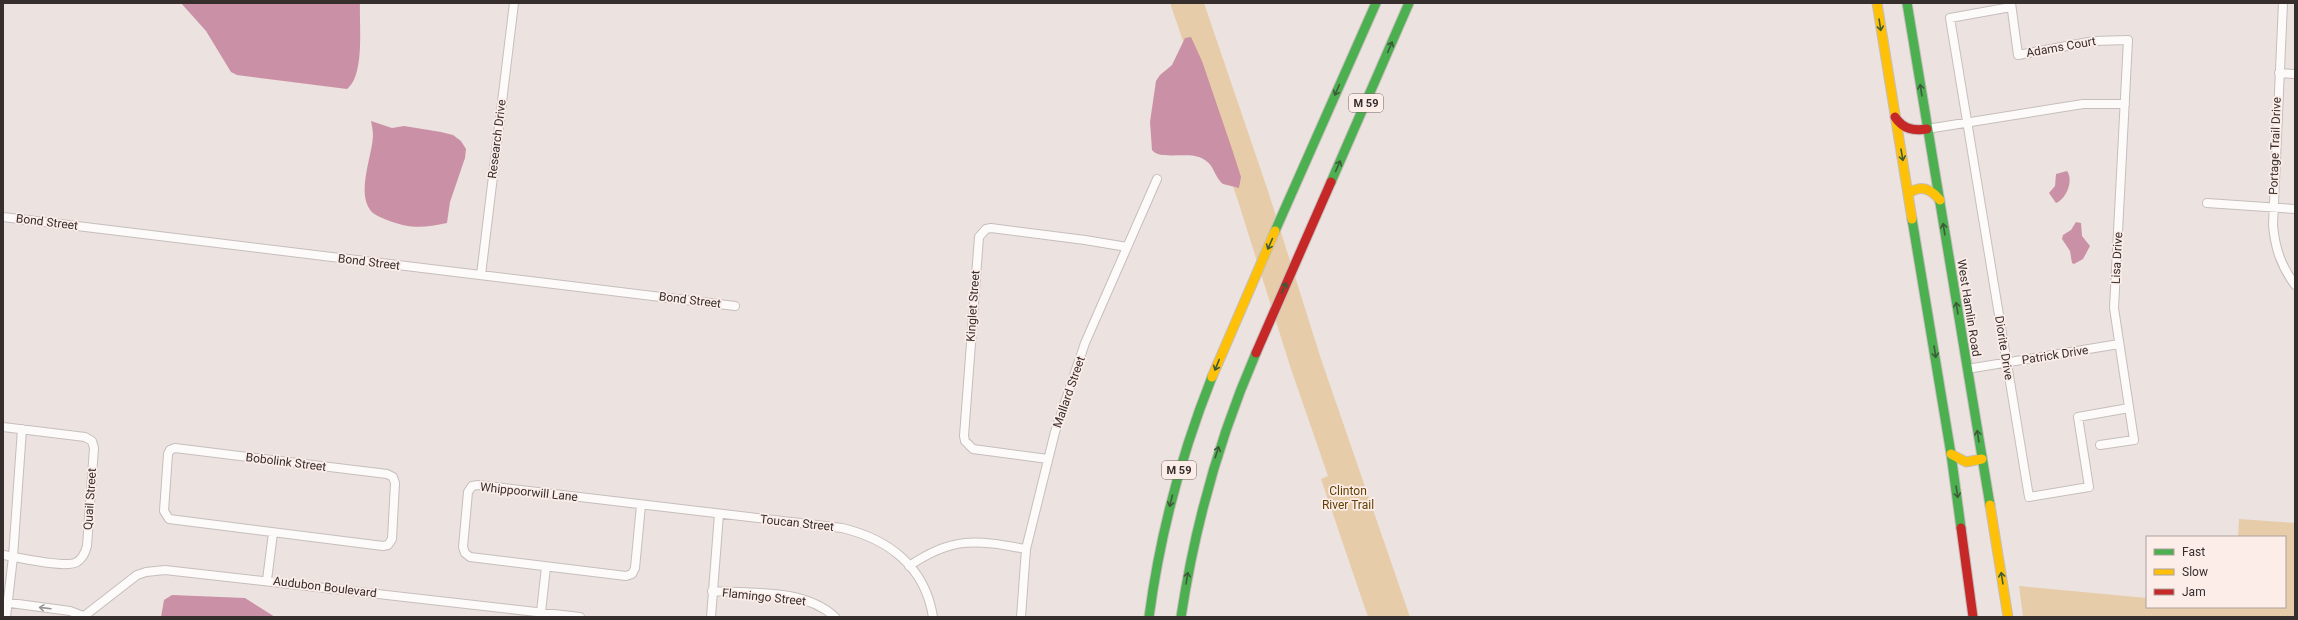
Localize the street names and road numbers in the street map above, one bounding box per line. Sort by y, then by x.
street label: Adams Court [2025,34,2097,60]
road number: M 59 [1349,94,1383,112]
street label: Portage Trail Drive [2266,97,2284,195]
street label: Research Drive [485,99,509,179]
street label: Bond Street [15,211,79,233]
street label: Lisa Drive [2109,232,2125,284]
street label: Bond Street [337,251,401,273]
street label: West Hamlin Road [1954,258,1984,358]
street label: Kinglet Street [964,270,982,342]
street label: Bond Street [658,289,722,311]
street label: Diorite Drive [1992,315,2016,381]
street label: Patrick Drive [2021,343,2089,367]
street label: Mallard Street [1050,354,1088,430]
street label: Bobolink Street [245,450,327,474]
road number: M 59 [1162,461,1196,479]
street label: Quail Street [81,468,99,530]
street label: Whippoorwill Lane [479,480,579,504]
street label: Toucan Street [759,512,835,534]
street label: Audubon Boulevard [273,574,377,600]
street label: Flamingo Street [721,586,807,608]

